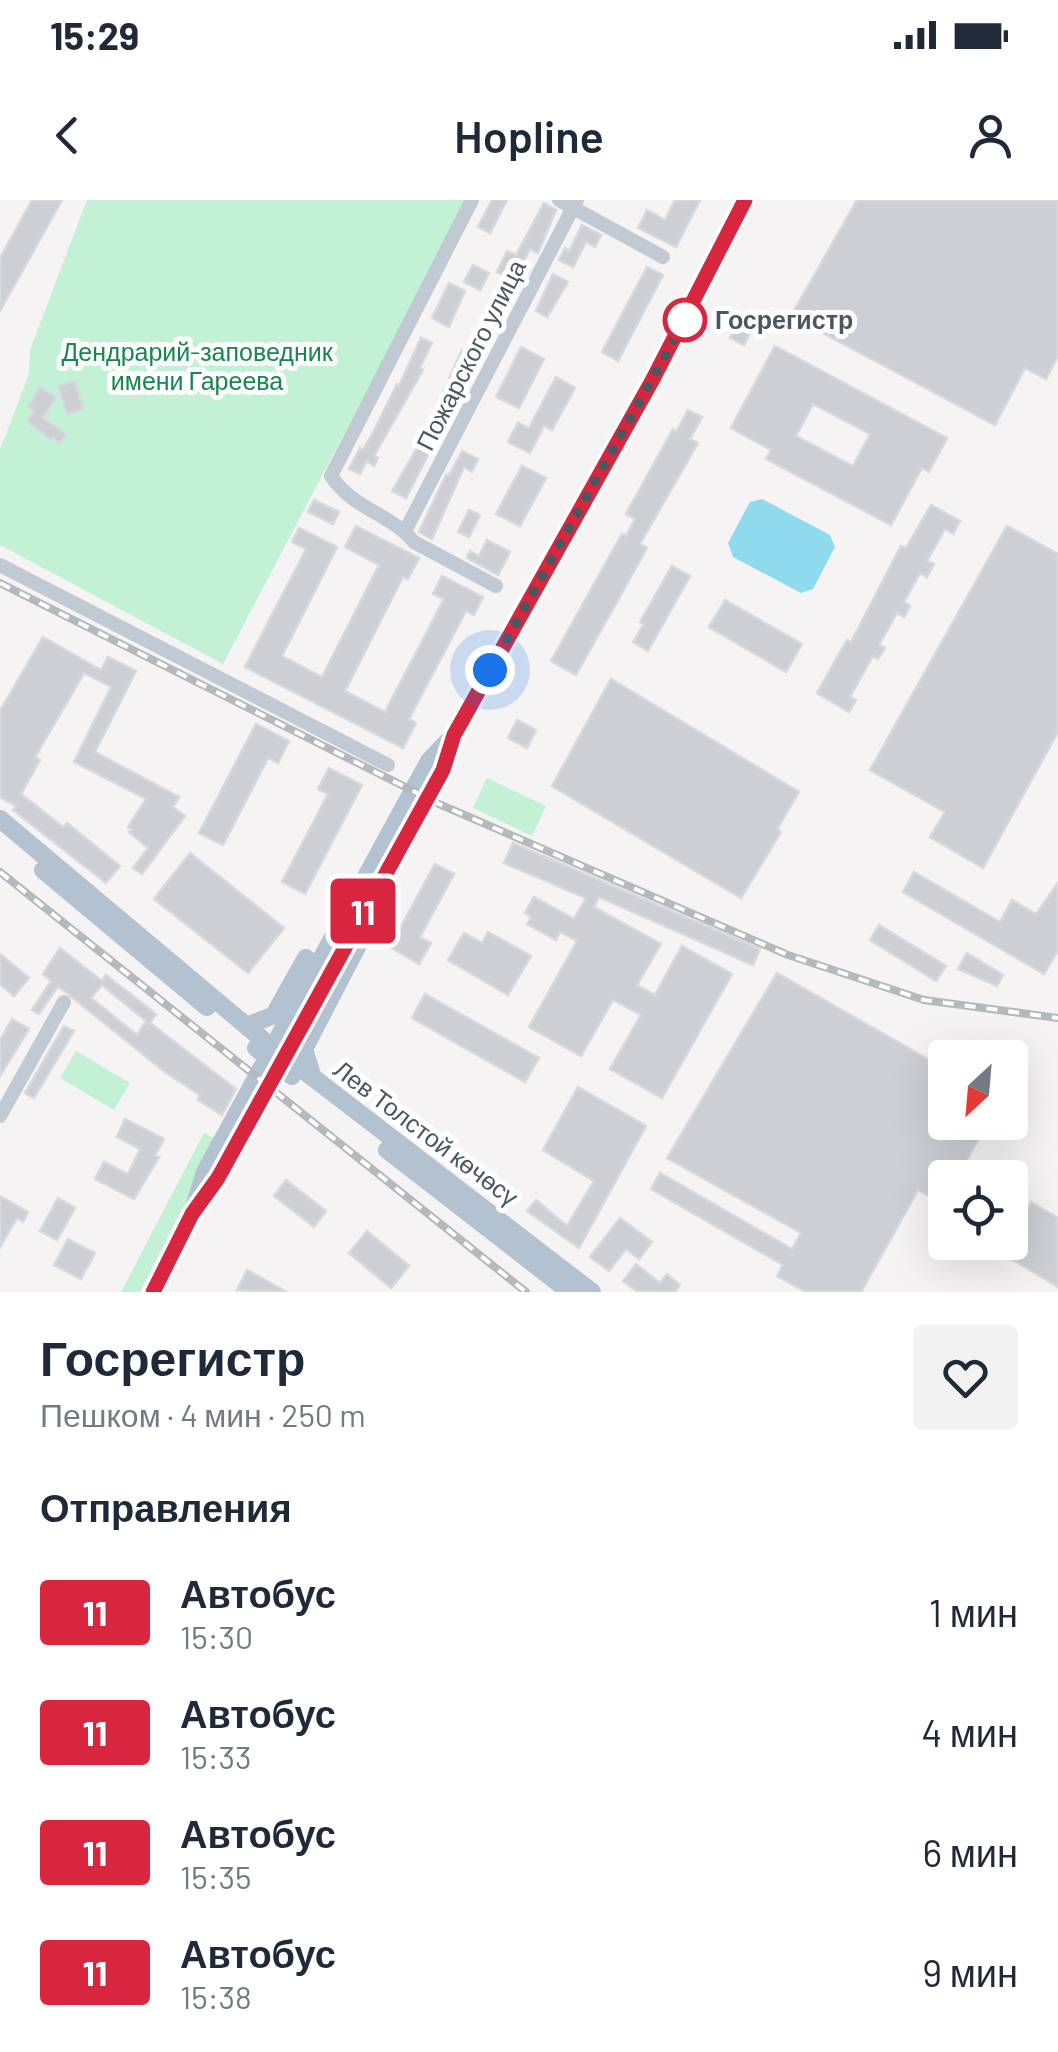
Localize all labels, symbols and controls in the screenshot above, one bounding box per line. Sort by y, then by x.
text: 15:29 [50,12,139,58]
icon: back [40,108,95,163]
text: Hopline [454,108,604,162]
icon: person [963,108,1018,163]
street label: Пожарского улица [409,254,531,455]
marker: Госрегистр [664,299,706,341]
place label: Госрегистр [715,304,853,334]
park label: Дендрарий-заповедник имени Гареева [61,336,334,395]
your location [465,645,515,695]
line badge: 11 [318,878,408,944]
text: 11 [350,890,376,932]
north arrow [928,1040,1028,1140]
map controls [928,1040,1028,1260]
street label: Лев Толстой көчөсү [328,1053,525,1212]
button: locate [928,1160,1028,1260]
button: heart [913,1325,1018,1430]
text: Госрегистр [40,1328,305,1386]
text: Пешком · 4 мин · 250 m [40,1395,366,1433]
text: Отправления [40,1484,292,1530]
text: Автобус [180,1570,336,1616]
text: 1 мин [929,1589,1018,1635]
text: 11 [82,1591,108,1633]
text: 15:30 [180,1617,253,1655]
text: Автобус [180,1690,336,1736]
text: 4 мин [921,1709,1018,1755]
text: 11 [82,1711,108,1753]
text: 15:33 [180,1737,251,1775]
text: Автобус [180,1810,336,1856]
text: 6 мин [922,1829,1018,1875]
text: 11 [82,1831,108,1873]
text: 15:35 [180,1857,251,1895]
text: Автобус [180,1930,336,1976]
text: 9 мин [922,1949,1018,1995]
text: 11 [82,1951,108,1993]
text: 15:38 [180,1977,252,2015]

